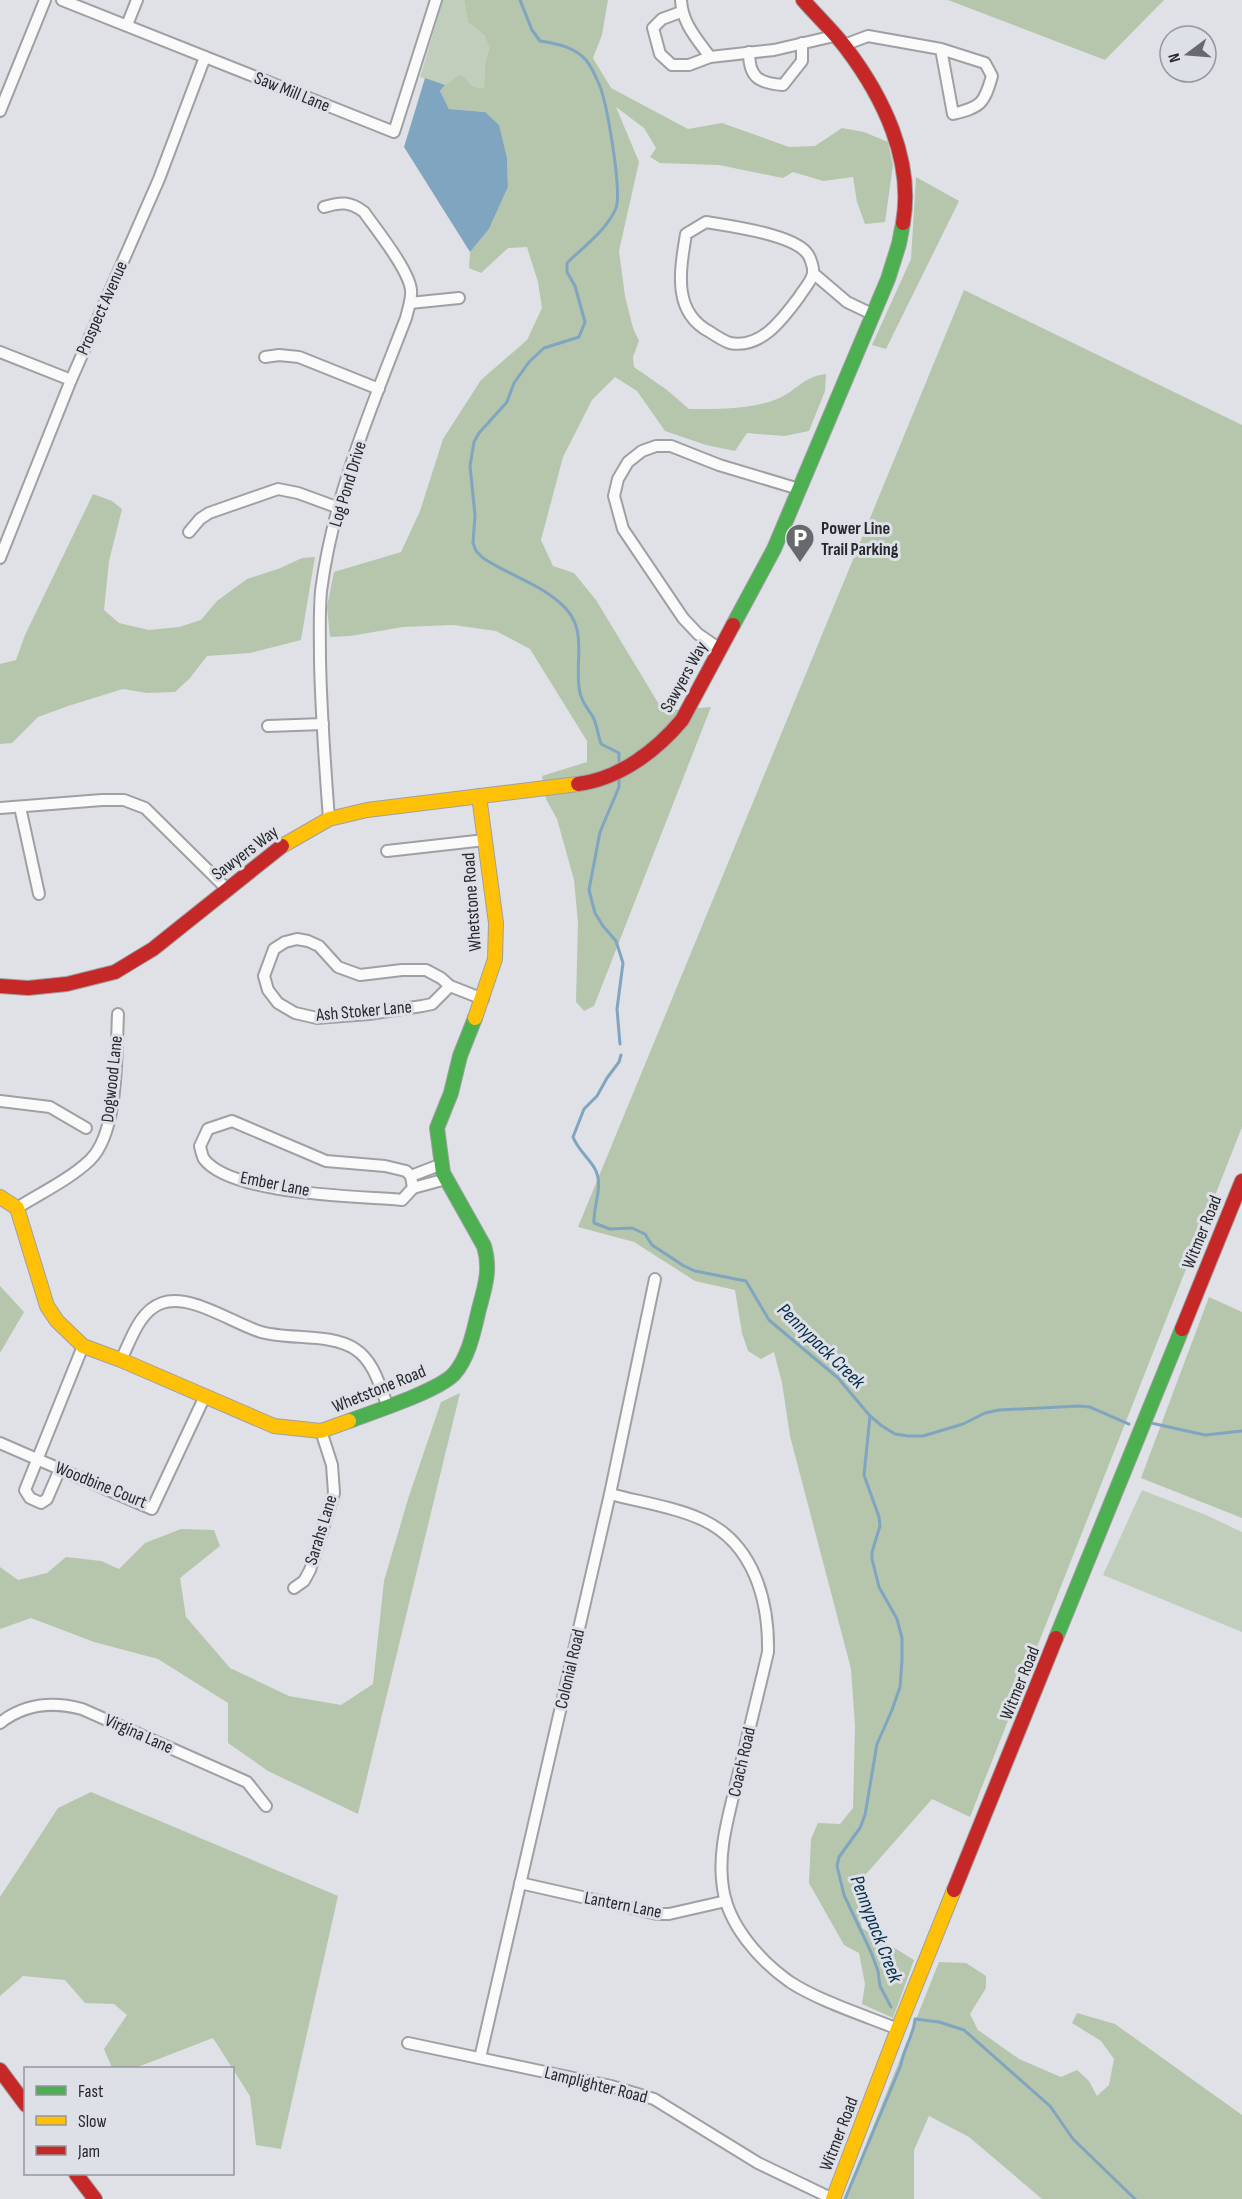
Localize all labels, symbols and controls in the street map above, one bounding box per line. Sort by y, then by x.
north arrow [1158,24,1218,84]
text: N [1165,51,1185,64]
street label: Saw Mill Lane [251,67,333,117]
street label: Prospect Avenue [72,258,132,358]
street label: Log Pond Drive [325,439,371,529]
place label: Power Line Trail Parking [821,518,899,560]
parking icon: Power Line Trail Parking [784,522,816,564]
street label: Sawyers Way [656,638,712,716]
street label: Sawyers Way [208,821,282,885]
street label: Whetstone Road [458,852,486,952]
street label: Ash Stoker Lane [314,996,413,1026]
street label: Dogwood Lane [97,1035,127,1123]
street label: Ember Lane [239,1167,311,1201]
street label: Witmer Road [1178,1192,1226,1272]
water label: Pennypack Creek [772,1298,870,1394]
street label: Whetstone Road [329,1361,429,1417]
street label: Woodbine Court [52,1457,150,1513]
street label: Sarahs Lane [300,1493,342,1567]
street label: Colonial Road [551,1627,589,1711]
street label: Witmer Road [996,1643,1044,1723]
street label: Virgina Lane [102,1710,176,1758]
street label: Coach Road [724,1725,760,1799]
water label: Pennypack Creek [845,1872,908,1986]
street label: Lantern Lane [583,1887,663,1923]
street label: Lamplighter Road [542,2062,650,2108]
legend [24,2067,234,2175]
text: Fast [78,2081,104,2102]
street label: Witmer Road [815,2094,863,2174]
text: Slow [78,2111,107,2132]
text: Jam [77,2141,100,2162]

